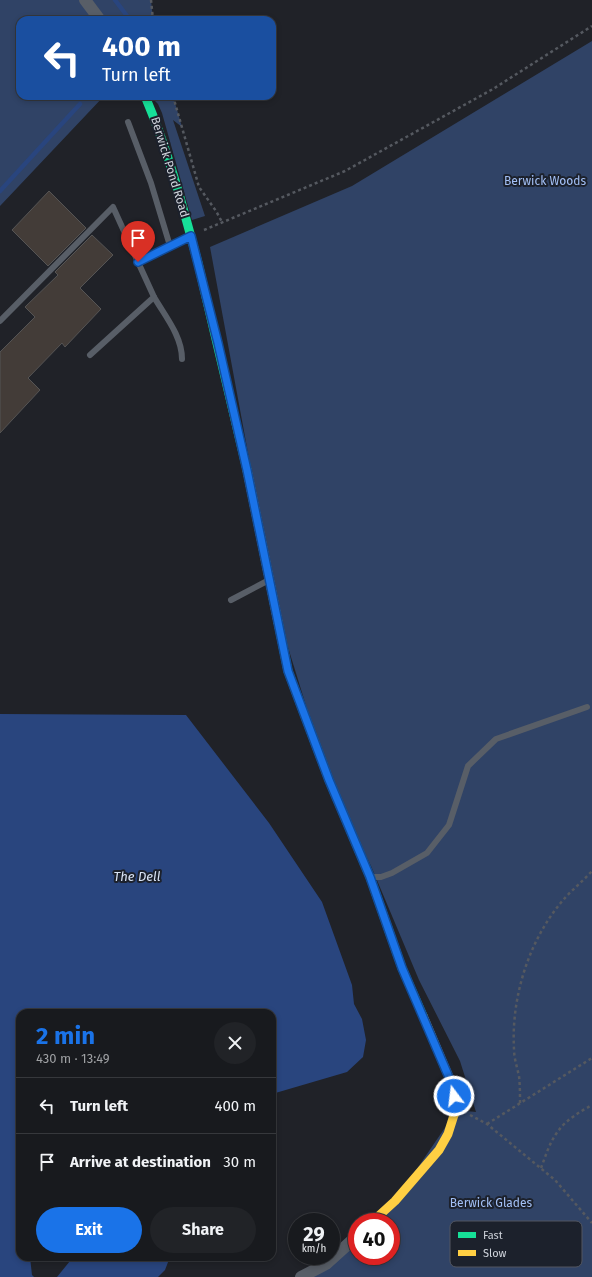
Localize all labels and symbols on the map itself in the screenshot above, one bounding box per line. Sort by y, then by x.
street label: Berwick Pond Road [148,115,192,219]
park label: Berwick Woods [504,174,586,188]
pin [121,221,155,262]
water label: The Dell [114,869,161,884]
position arrow [433,1075,475,1117]
park label: Berwick Glades [450,1196,533,1210]
speed limit sign: 40 [348,1213,400,1265]
legend [450,1221,582,1267]
text: Fast [483,1229,503,1242]
text: Slow [483,1247,507,1260]

